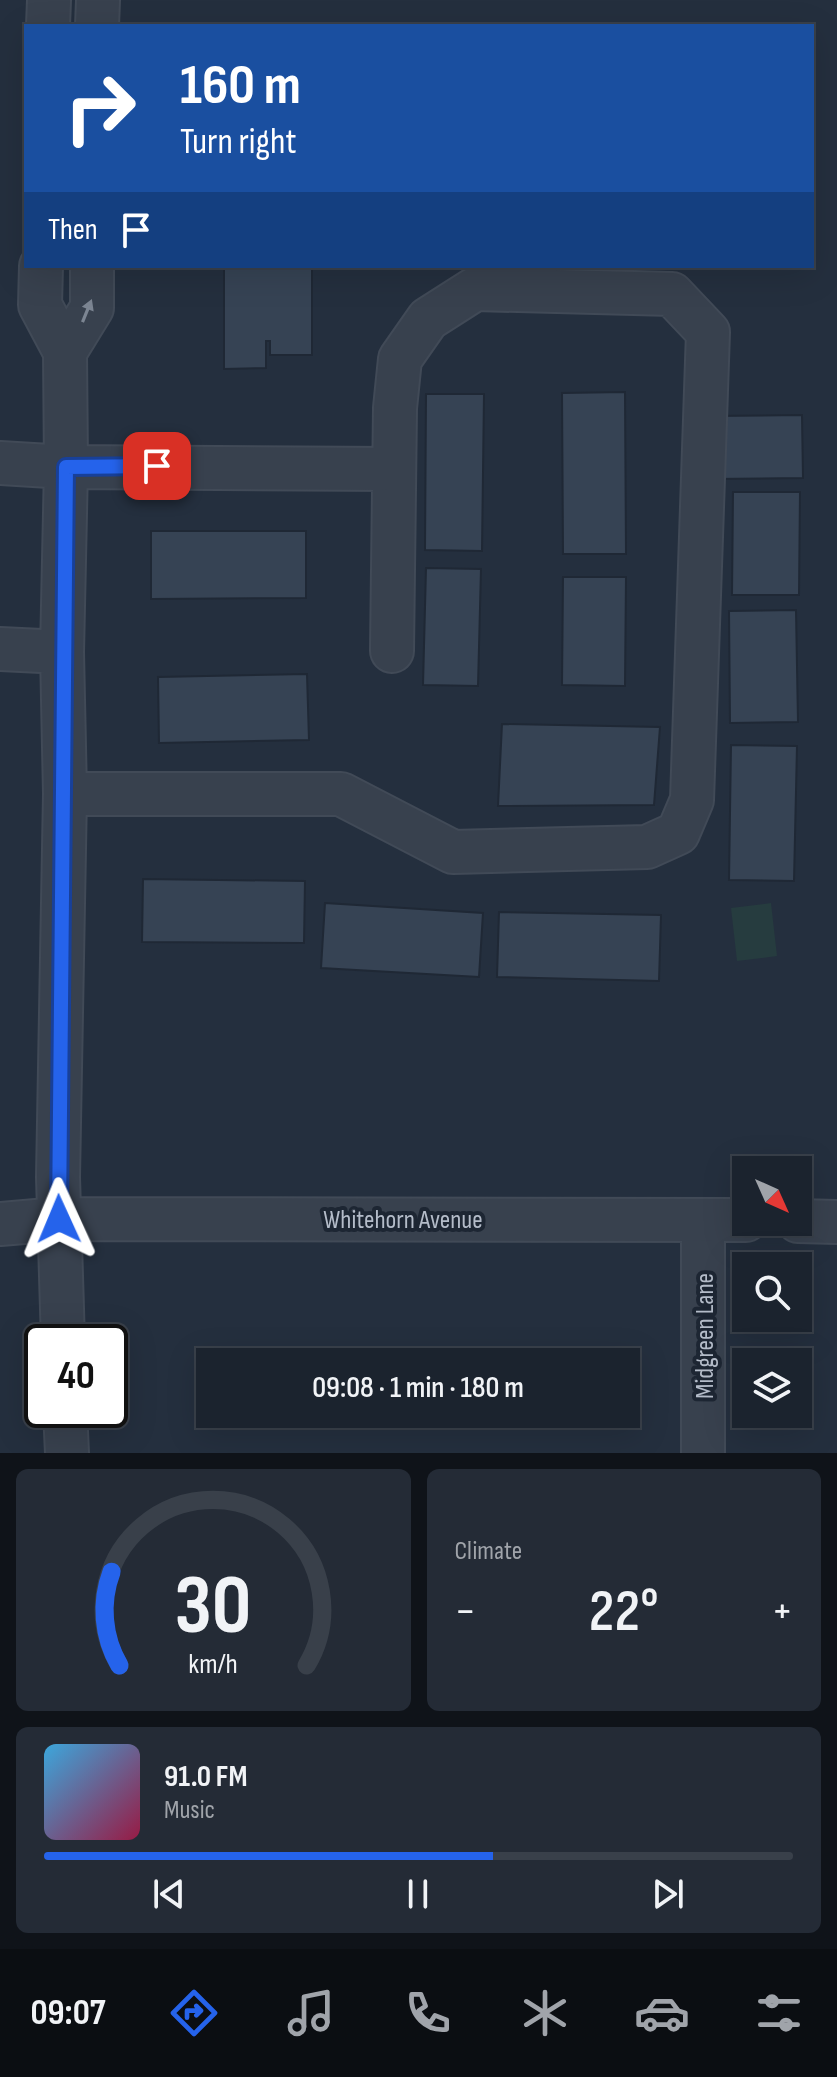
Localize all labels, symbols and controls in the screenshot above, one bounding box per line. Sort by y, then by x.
text: 160 m [180,53,301,120]
icon: right [48,56,152,160]
text: Turn right [180,121,297,164]
icon: arrive [114,208,158,252]
text: Then [48,212,98,248]
one-way arrow [81,299,94,323]
pin [123,432,191,500]
icon: arrive [135,444,179,488]
north arrow [732,1156,812,1236]
map controls [732,1156,812,1428]
position arrow [17,1177,101,1261]
street label: Whitehorn Avenue [323,1205,483,1236]
button: search [732,1252,812,1332]
street label: Midgreen Lane [690,1273,721,1399]
speed limit sign: 40 [24,1324,128,1428]
button: layers [732,1348,812,1428]
text: 09:08 · 1 min · 180 m [312,1370,524,1406]
text: Climate [455,1536,522,1567]
text: 30 [175,1557,252,1657]
text: 22° [589,1576,659,1648]
text: − [455,1585,476,1638]
text: + [771,1585,793,1638]
text: km/h [189,1647,238,1682]
text: 91.0 FM [164,1759,247,1795]
text: Music [164,1795,215,1826]
icon: previous [147,1872,191,1916]
icon: pause [396,1872,440,1916]
icon: next [646,1872,690,1916]
icon: directions [166,1985,222,2041]
icon: music [283,1985,339,2041]
icon: phone [400,1985,456,2041]
icon: climate [517,1985,573,2041]
icon: car [634,1985,690,2041]
icon: filters [751,1985,807,2041]
text: 09:07 [30,1992,105,2035]

